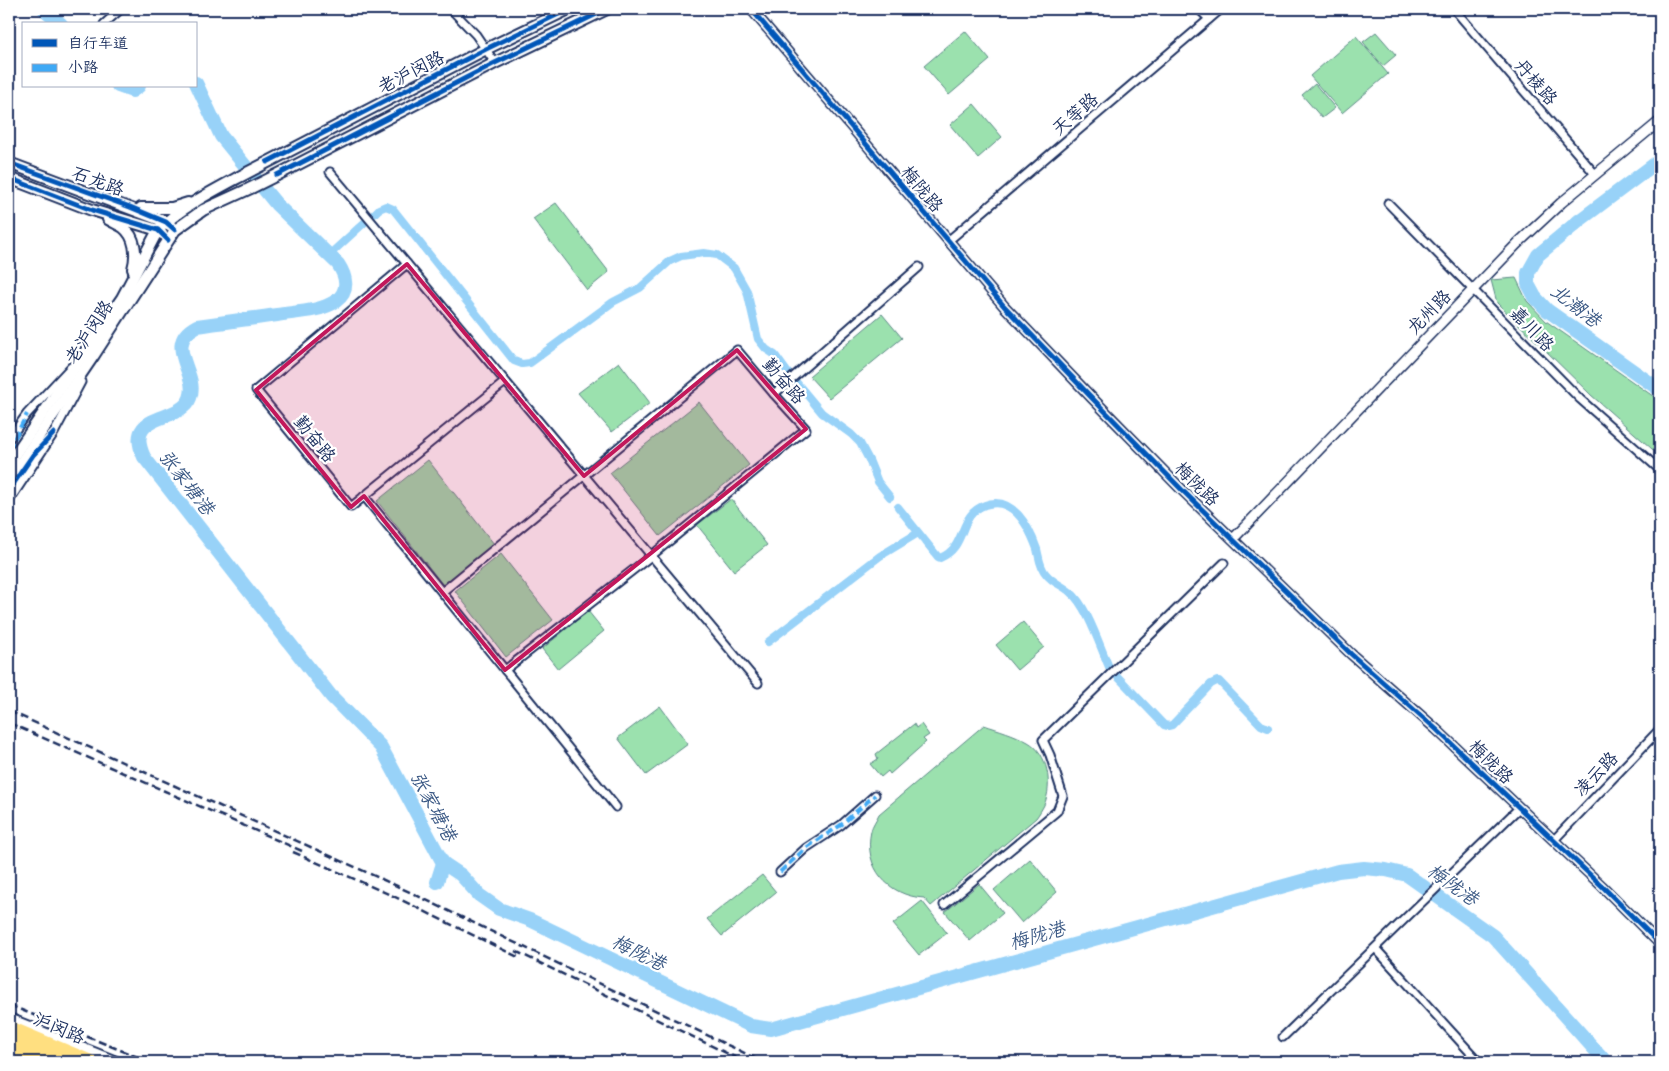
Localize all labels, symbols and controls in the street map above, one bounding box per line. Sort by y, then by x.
legend [22,22,198,88]
text: 自行车道 [68,30,128,56]
street label: 老沪闵路 [372,41,450,103]
street label: 丹棱路 [1506,51,1566,113]
text: 小路 [68,54,98,80]
street label: 天等路 [1044,84,1106,144]
street label: 石龙路 [67,157,129,205]
street label: 梅陇路 [892,158,952,220]
water label: 北潮港 [1543,275,1610,337]
street label: 龙州路 [1399,281,1459,343]
street label: 老沪闵路 [56,293,122,371]
street label: 嘉川路 [1502,298,1562,360]
street label: 勤奋路 [754,350,814,412]
street label: 勤奋路 [286,408,344,470]
water label: 张家塘港 [150,442,224,524]
street label: 梅陇路 [1166,454,1228,514]
street label: 梅陇路 [1460,732,1522,792]
street label: 凌云路 [1566,743,1626,805]
water label: 张家塘港 [401,765,467,849]
water label: 梅陇港 [1420,855,1487,915]
water label: 梅陇港 [1005,911,1071,959]
water label: 梅陇港 [606,925,673,981]
street label: 沪闵路 [28,1003,90,1053]

